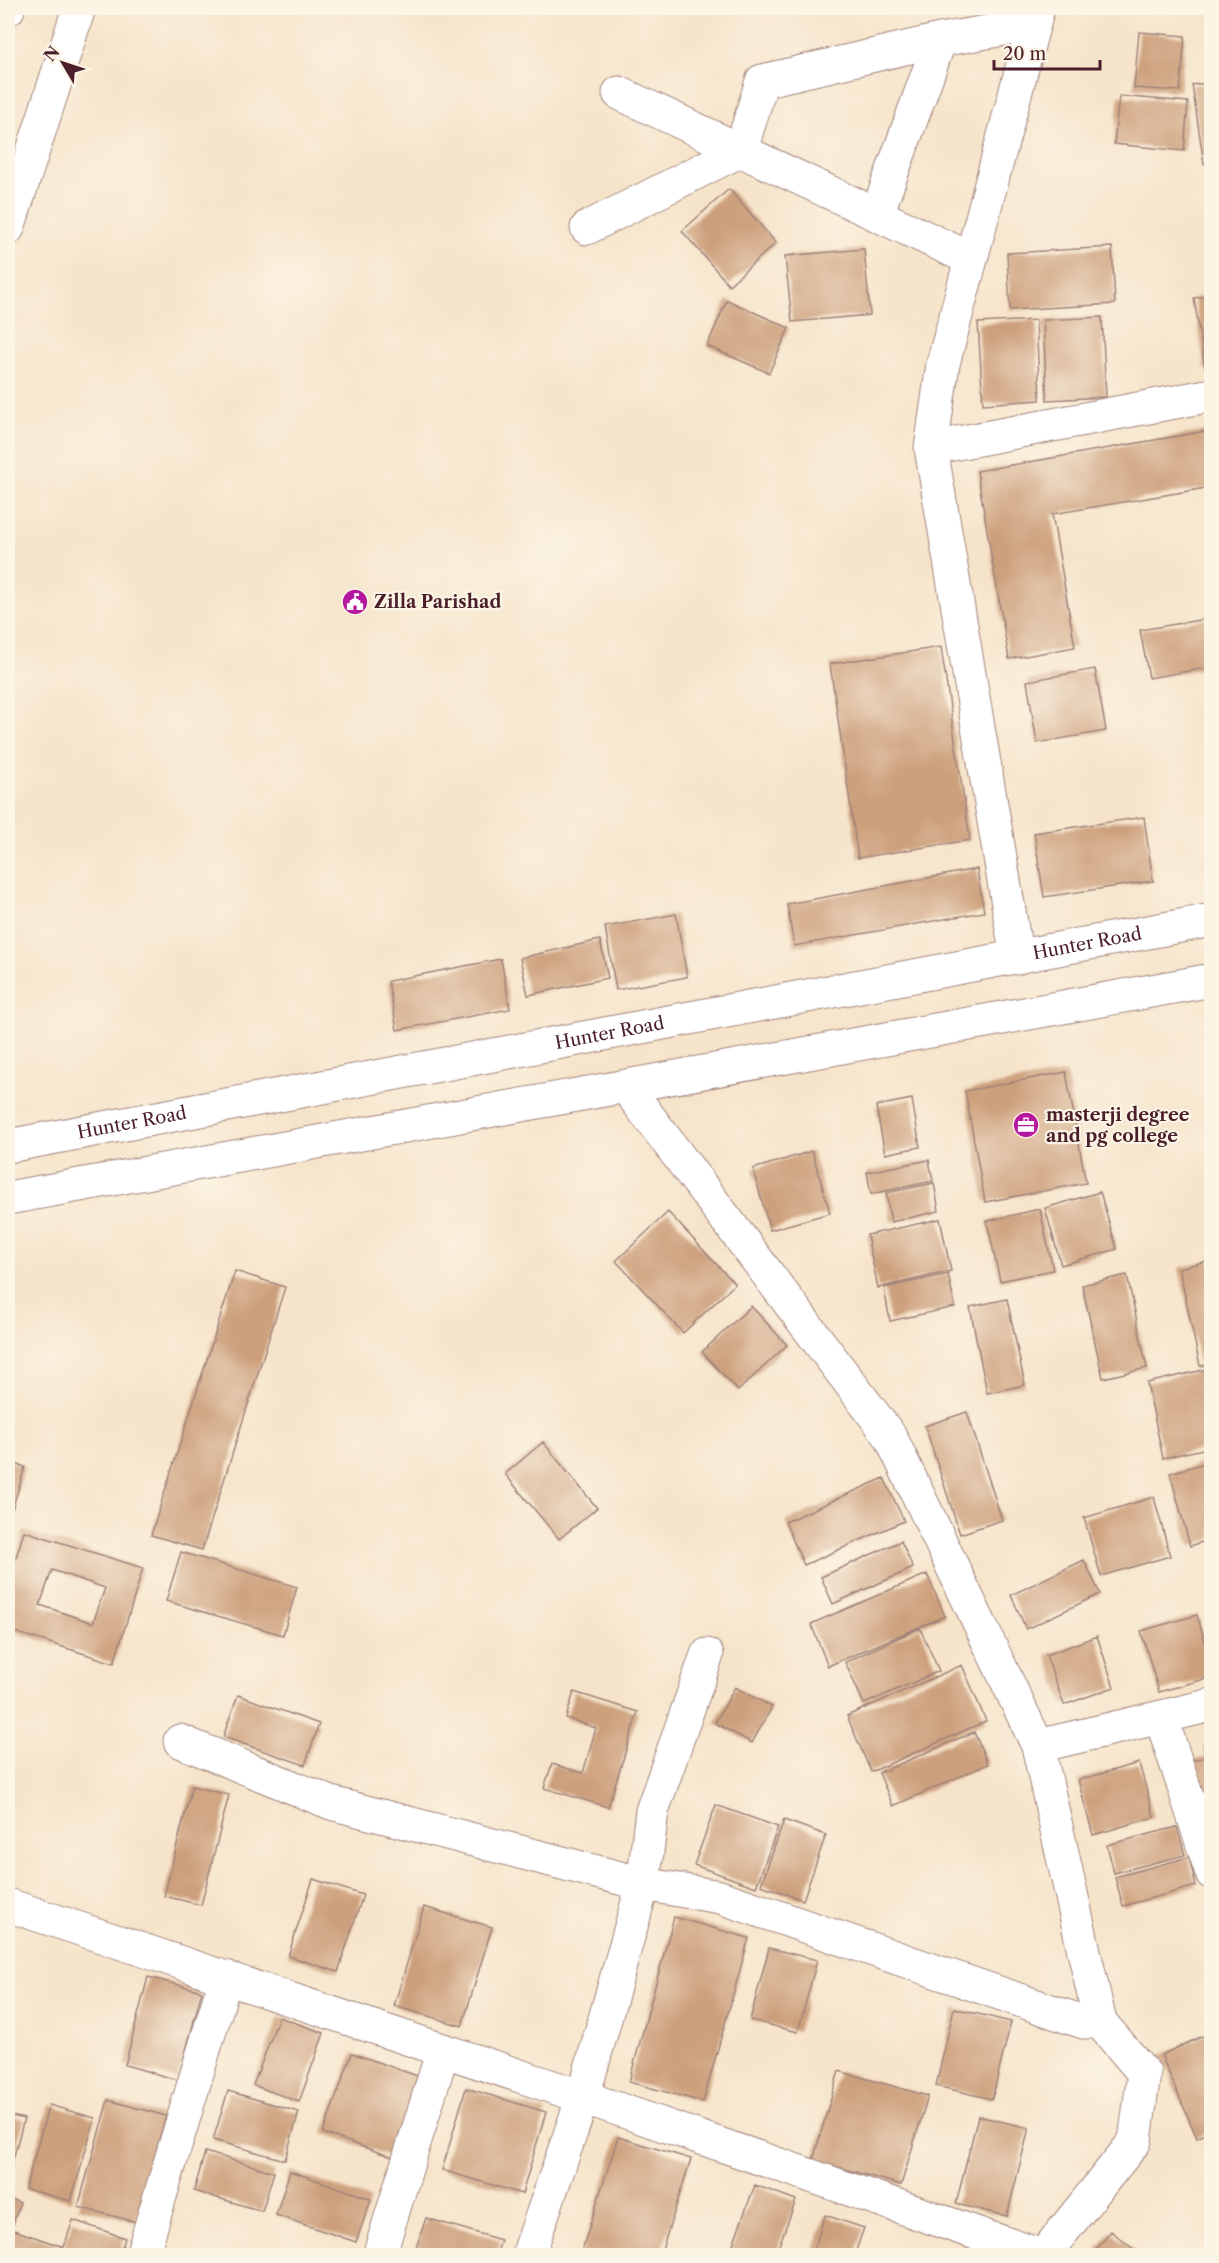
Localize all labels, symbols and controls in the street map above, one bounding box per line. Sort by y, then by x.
north arrow [33,33,93,93]
scale bar [994,33,1100,71]
text: N [39,42,64,65]
text: 20 m [1003,43,1047,65]
public building icon: Zilla Parishad [340,587,370,617]
place label: Zilla Parishad [374,591,501,613]
street label: Hunter Road [1031,922,1144,964]
street label: Hunter Road [553,1012,666,1054]
street label: Hunter Road [75,1102,188,1144]
place label: masterji degree and pg college [1046,1104,1190,1147]
office icon: masterji degree and pg college [1011,1110,1041,1140]

